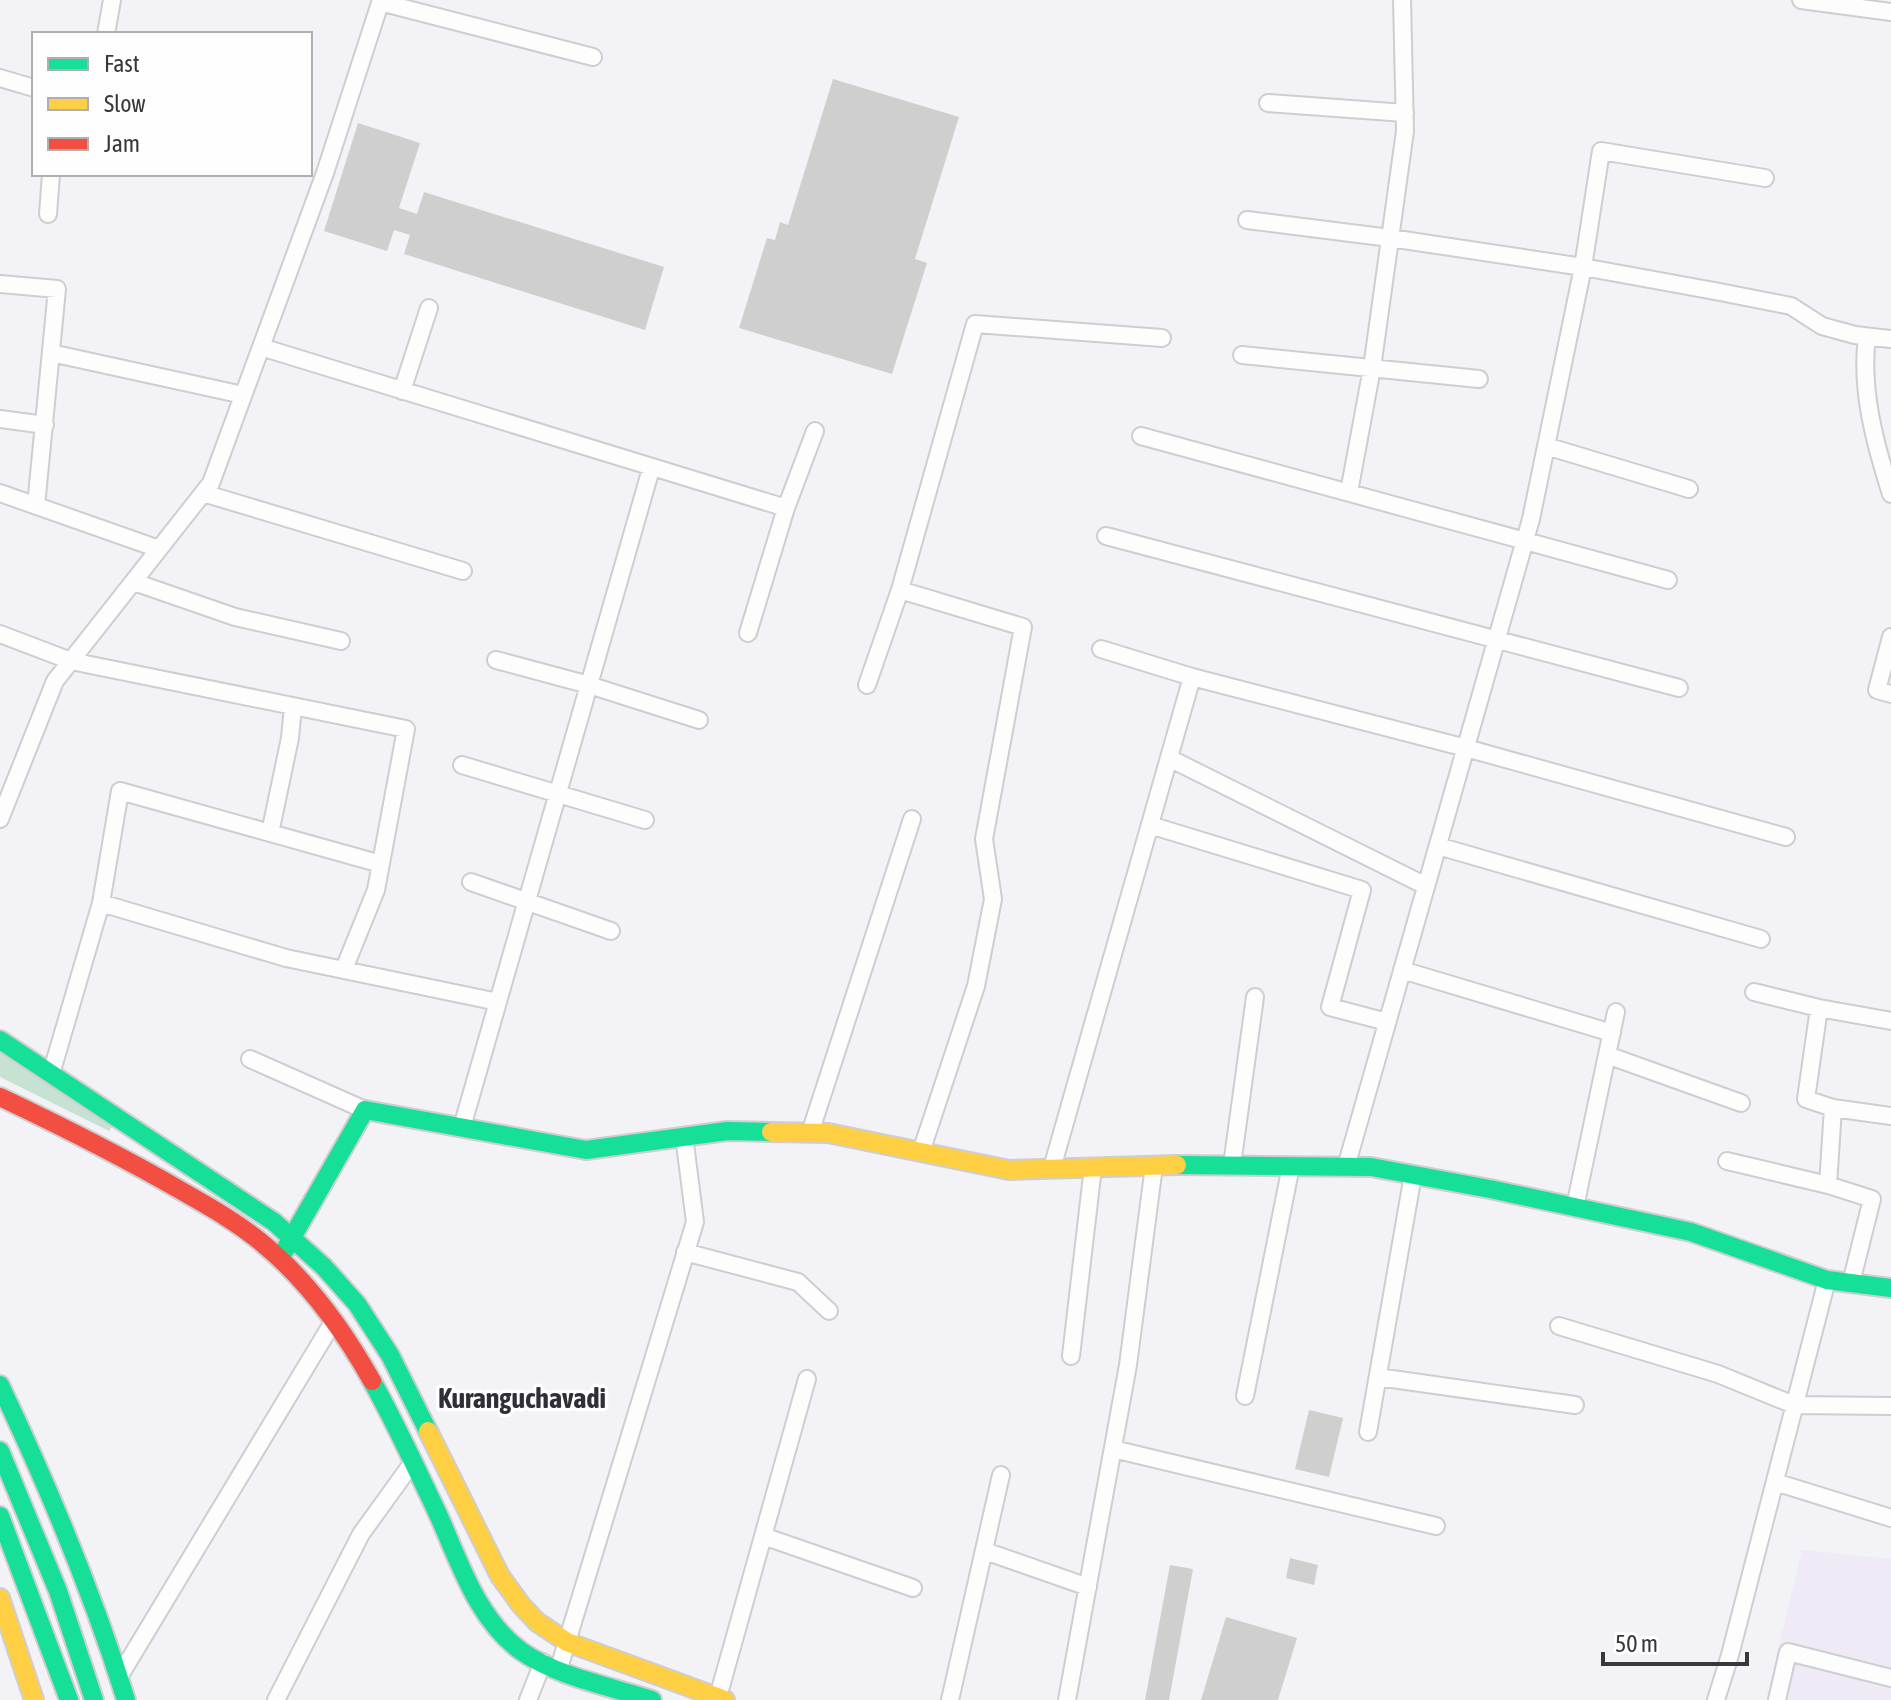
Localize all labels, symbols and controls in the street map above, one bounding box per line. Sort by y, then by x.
legend [32,32,312,176]
text: Fast [104,50,140,77]
text: Slow [104,90,146,117]
text: Jam [104,130,140,157]
district label: Kuranguchavadi [438,1382,606,1414]
scale bar [1603,1616,1747,1666]
text: 50 m [1615,1630,1658,1657]

